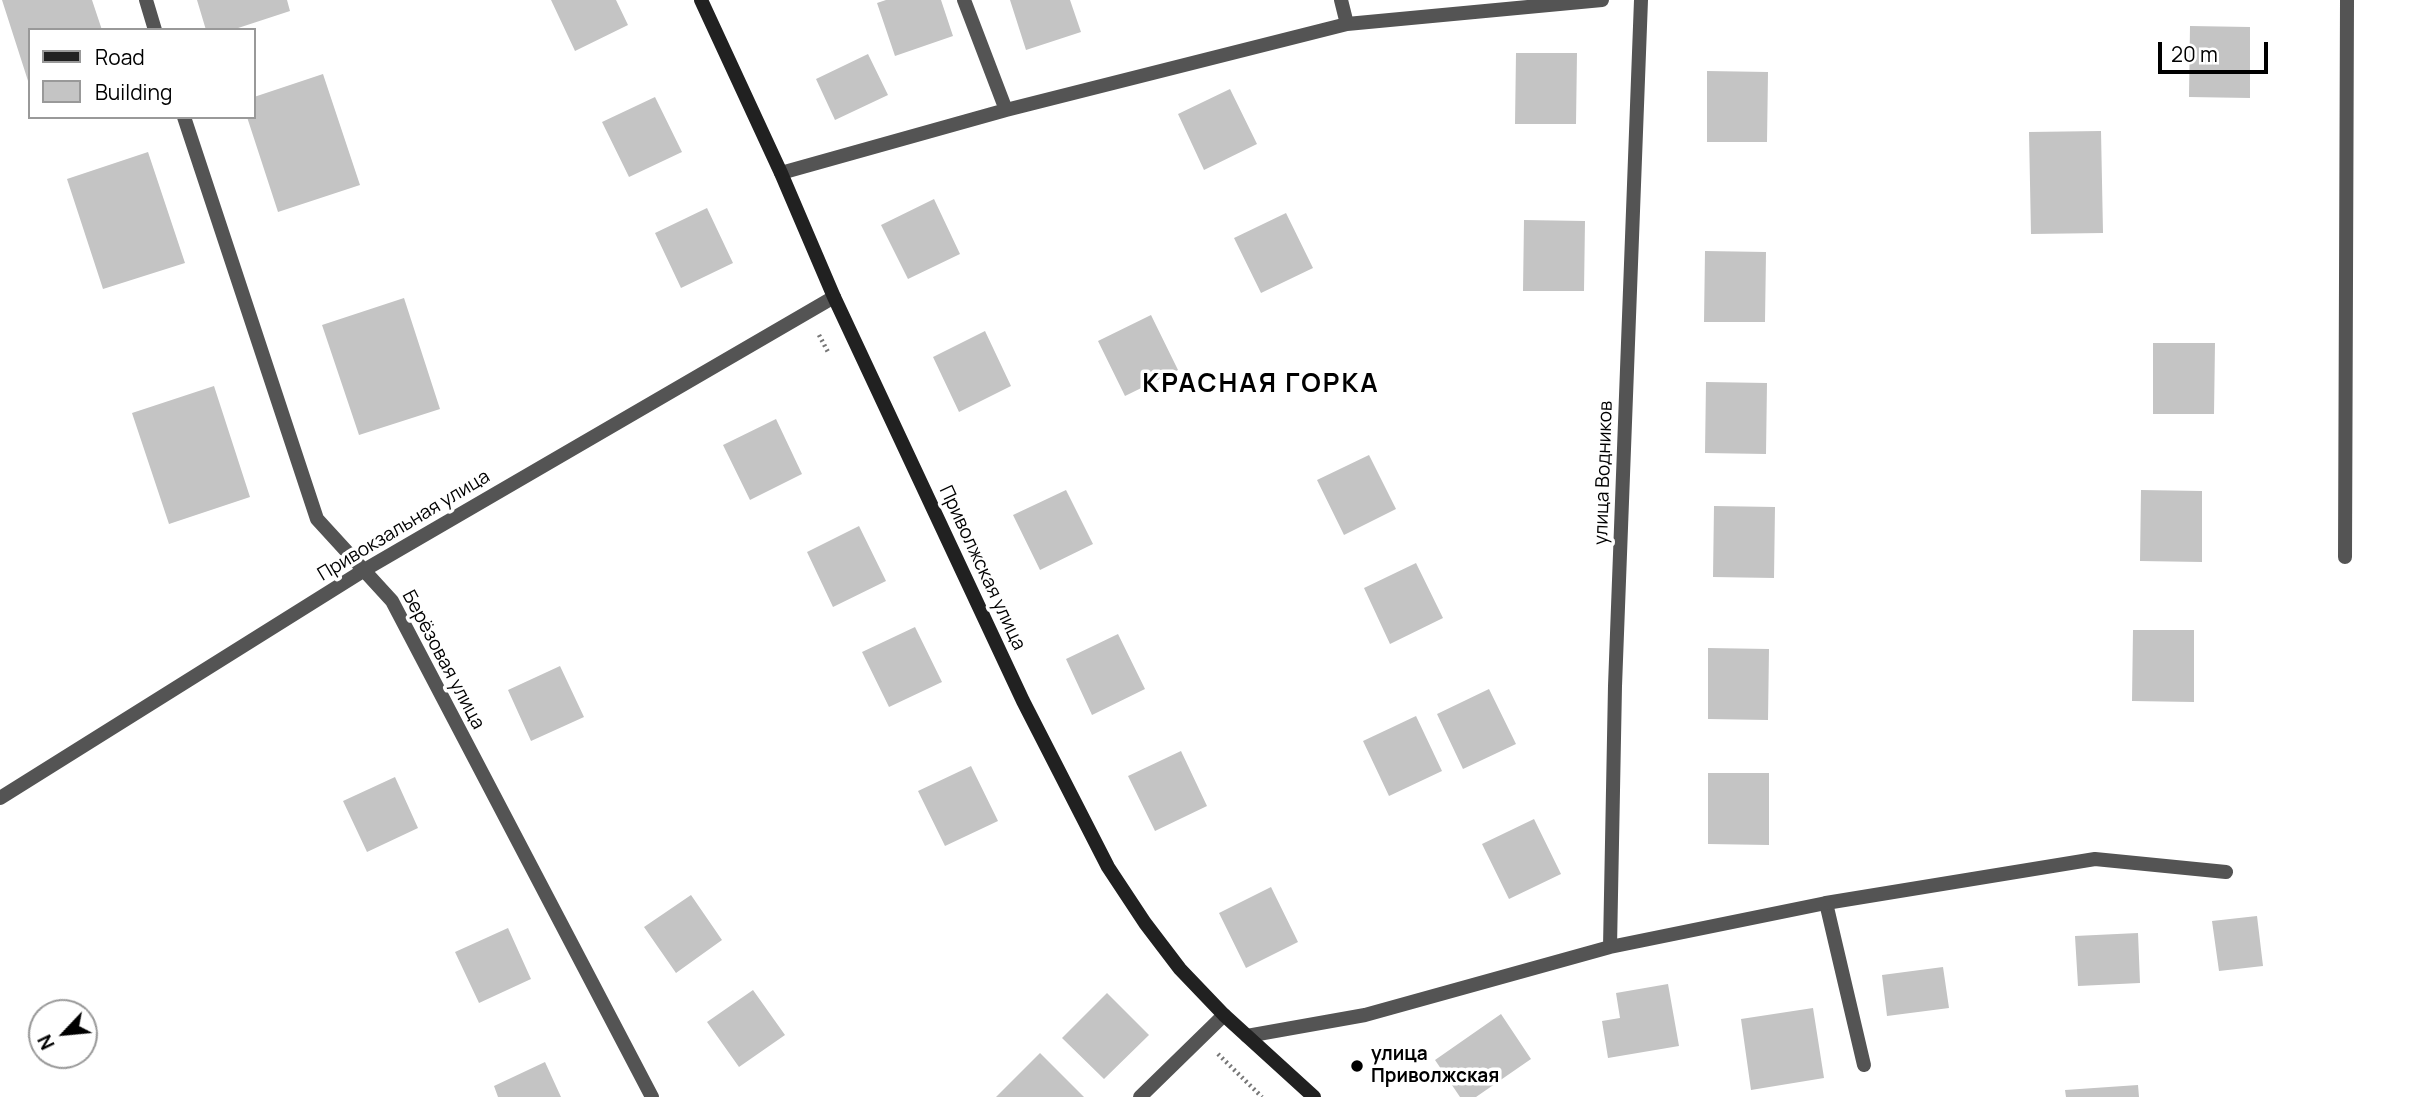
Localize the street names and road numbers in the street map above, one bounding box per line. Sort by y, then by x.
street label: улица Водников [1590,400,1618,546]
street label: Привокзальная улица [314,466,494,586]
street label: Приволжская улица [934,482,1030,654]
street label: Берёзовая улица [397,587,489,733]

